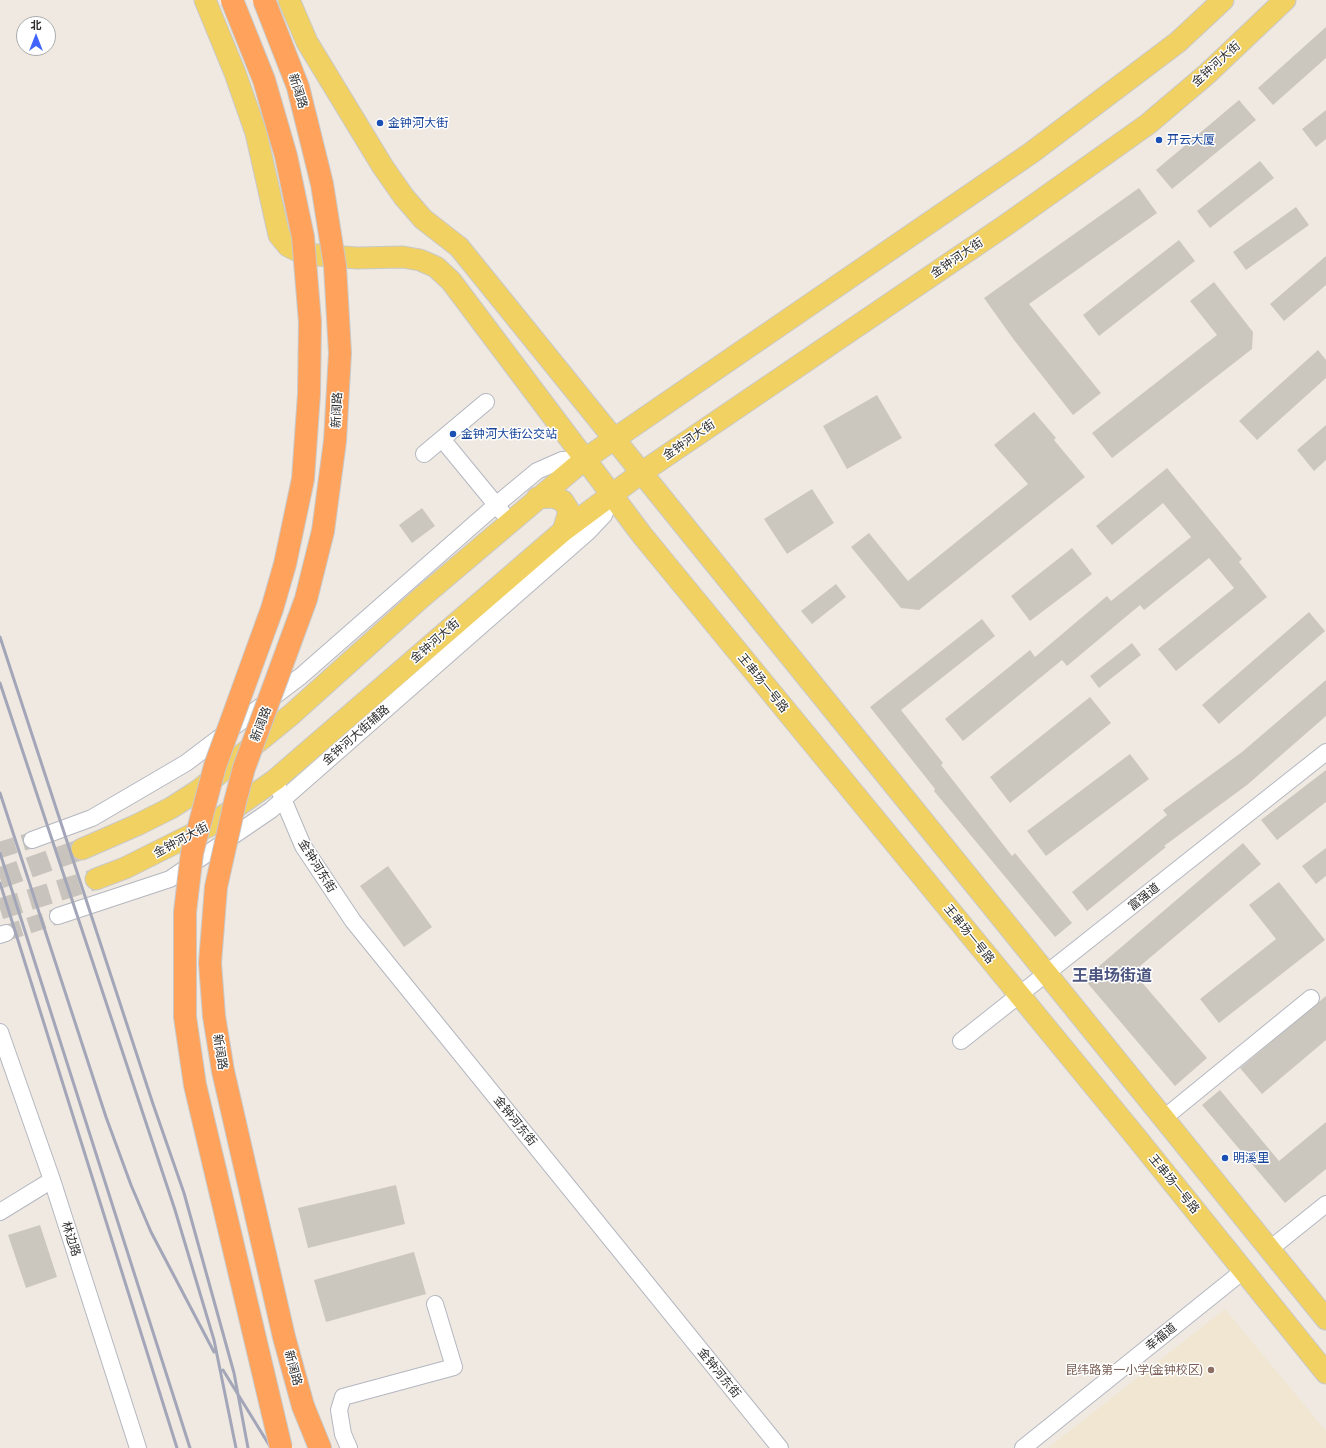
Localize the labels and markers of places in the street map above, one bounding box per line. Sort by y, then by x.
place label: 金钟河大街 [388,116,448,130]
marker: 金钟河大街 [375,118,385,128]
place label: 开云大厦 [1167,133,1215,147]
marker: 开云大厦 [1154,135,1164,145]
place label: 金钟河大街公交站 [461,427,557,441]
marker: 金钟河大街公交站 [448,429,458,439]
place label: 明溪里 [1233,1151,1269,1165]
marker: 明溪里 [1220,1153,1230,1163]
place label: 昆纬路第一小学(金钟校区) [1065,1363,1203,1377]
marker: 昆纬路第一小学(金钟校区) [1206,1365,1216,1375]

